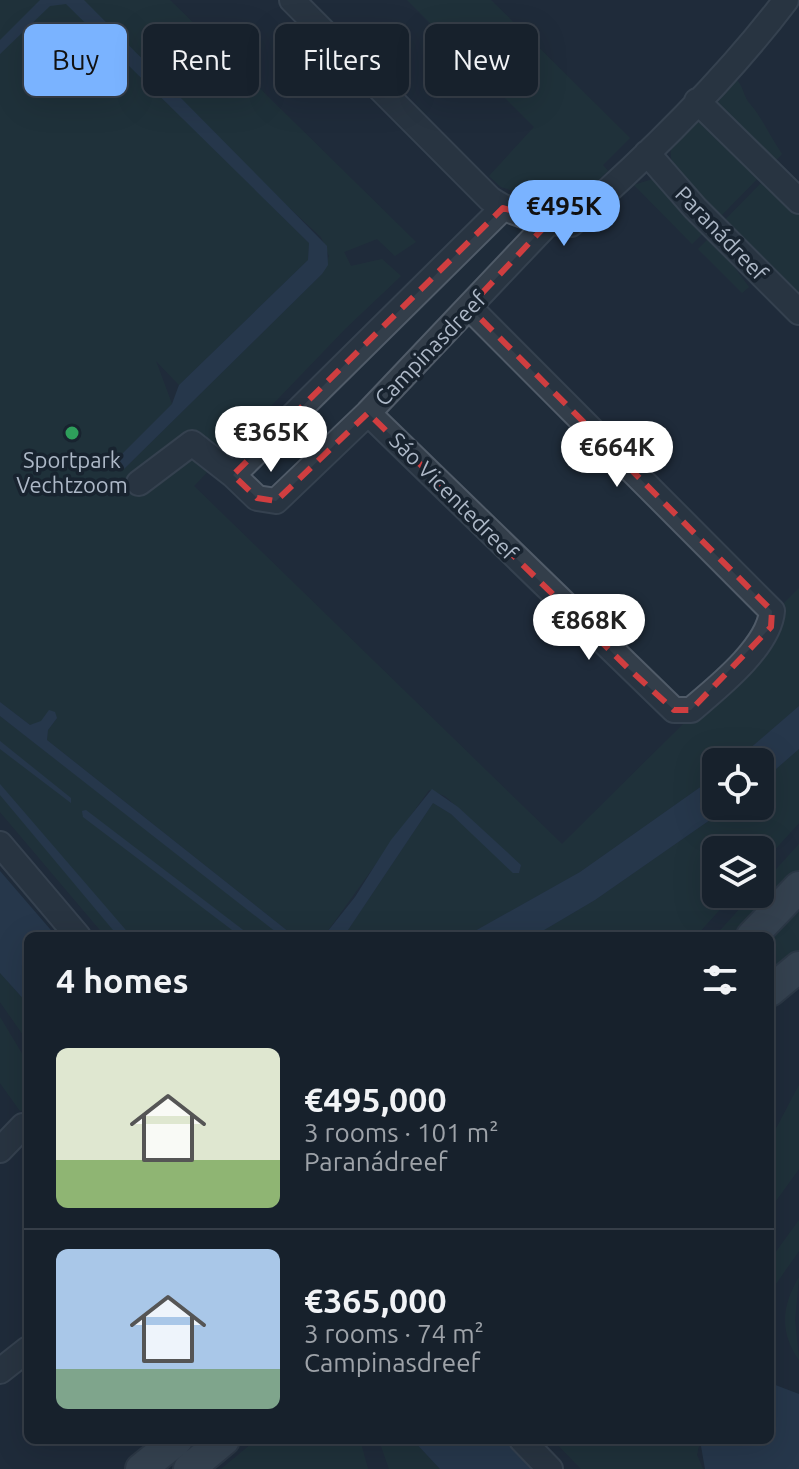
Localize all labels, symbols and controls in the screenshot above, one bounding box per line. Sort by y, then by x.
chip: Buy [24,24,127,96]
chip: Rent [143,24,259,96]
chip: Filters [275,24,409,96]
chip: New [425,24,538,96]
pin: €495K [508,180,620,248]
street label: Paranádreef [671,181,774,286]
text: €495K [526,191,602,220]
street label: Campinasdreef [369,285,491,410]
pin: €365K [215,406,327,474]
text: €365K [233,417,309,446]
pin: €664K [561,421,673,489]
marker: Sportpark Vechtzoom [63,424,81,442]
street label: Sáo Vicentedreef [385,427,523,565]
text: €664K [579,432,655,461]
place label: Sportpark Vechtzoom [16,447,128,497]
pin: €868K [533,594,645,662]
text: €868K [551,605,627,634]
map controls [702,748,774,908]
button: locate [702,748,774,820]
button: layers [702,836,774,908]
icon: filters [698,958,742,1002]
text: 4 homes [56,961,189,999]
icon: home [120,1080,216,1176]
text: €495,000 [304,1080,447,1118]
text: 3 rooms · 101 m² [304,1118,499,1147]
text: Paranádreef [304,1147,448,1176]
icon: home [120,1281,216,1377]
text: €365,000 [304,1281,447,1319]
text: 3 rooms · 74 m² [304,1319,484,1348]
text: Campinasdreef [304,1348,480,1377]

